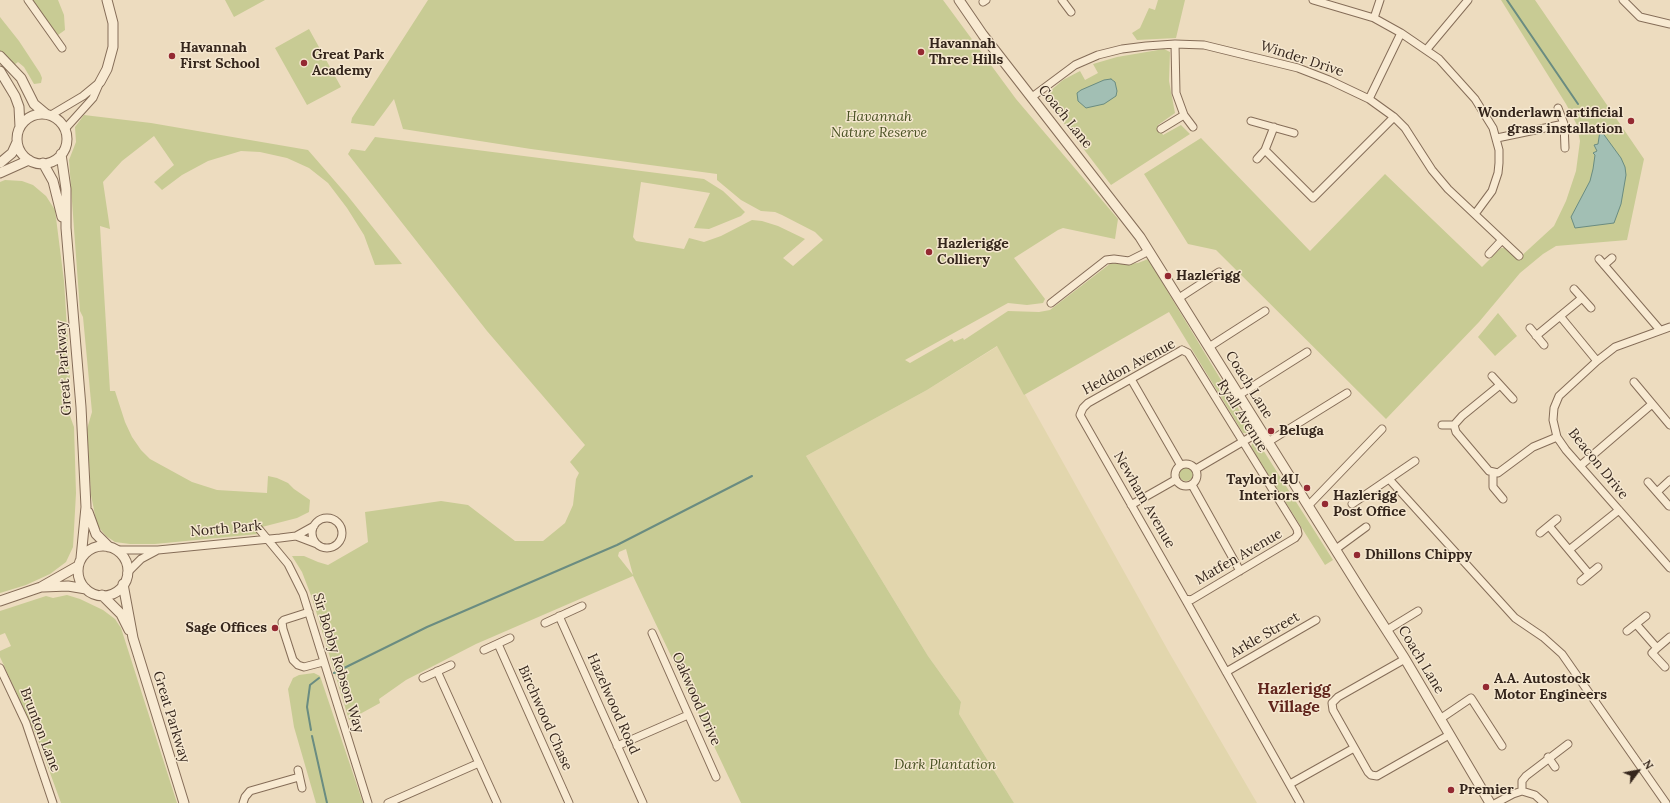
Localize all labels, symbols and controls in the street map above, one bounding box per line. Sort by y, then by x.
place label: Havannah Three Hills [929,36,1003,68]
street label: Winder Drive [1258,38,1346,80]
place label: Havannah First School [180,40,260,72]
place label: Great Park Academy [312,47,384,80]
marker: Havannah Three Hills [916,47,926,57]
marker: Havannah First School [167,51,177,61]
marker: Great Park Academy [299,58,309,68]
street label: Coach Lane [1034,82,1096,152]
place label: Wonderlawn artificial grass installation [1478,105,1623,138]
park label: Havannah Nature Reserve [831,109,927,142]
marker: Wonderlawn artificial grass installation [1626,116,1636,126]
place label: Hazlerigge Colliery [937,236,1009,268]
marker: Hazlerigge Colliery [924,247,934,257]
place label: Hazlerigg [1176,268,1240,284]
marker: Hazlerigg [1163,271,1173,281]
street label: Great Parkway [52,320,76,416]
street label: Heddon Avenue [1080,335,1178,399]
street label: Coach Lane [1222,348,1276,422]
street label: Ryall Avenue [1213,377,1271,455]
place label: Beluga [1279,423,1324,439]
street label: Beacon Drive [1564,425,1632,503]
marker: Beluga [1266,426,1276,436]
street label: Newham Avenue [1110,449,1178,551]
place label: Taylord 4U Interiors [1226,472,1299,504]
marker: Taylord 4U Interiors [1302,483,1312,493]
place label: Hazlerigg Post Office [1333,488,1406,520]
marker: Hazlerigg Post Office [1320,499,1330,509]
street label: North Park [190,518,262,540]
street label: Matfen Avenue [1193,525,1285,589]
place label: Dhillons Chippy [1365,547,1472,563]
marker: Dhillons Chippy [1352,550,1362,560]
street label: Sir Bobby Robson Way [309,591,367,735]
street label: Arkle Street [1227,608,1303,662]
place label: Sage Offices [186,620,267,636]
marker: Sage Offices [270,623,280,633]
street label: Coach Lane [1394,623,1448,697]
street label: Oakwood Drive [668,650,724,748]
street label: Hazelwood Road [583,651,643,757]
street label: Birchwood Chase [514,663,576,773]
street label: Great Parkway [149,669,193,765]
place label: A.A. Autostock Motor Engineers [1494,671,1607,704]
district label: Hazlerigg Village [1257,679,1331,717]
marker: A.A. Autostock Motor Engineers [1481,682,1491,692]
street label: Brunton Lane [16,685,64,775]
north arrow [1618,751,1658,791]
park label: Dark Plantation [894,757,996,773]
text: N [1640,757,1656,772]
place label: Premier [1459,782,1514,798]
marker: Premier [1446,785,1456,795]

